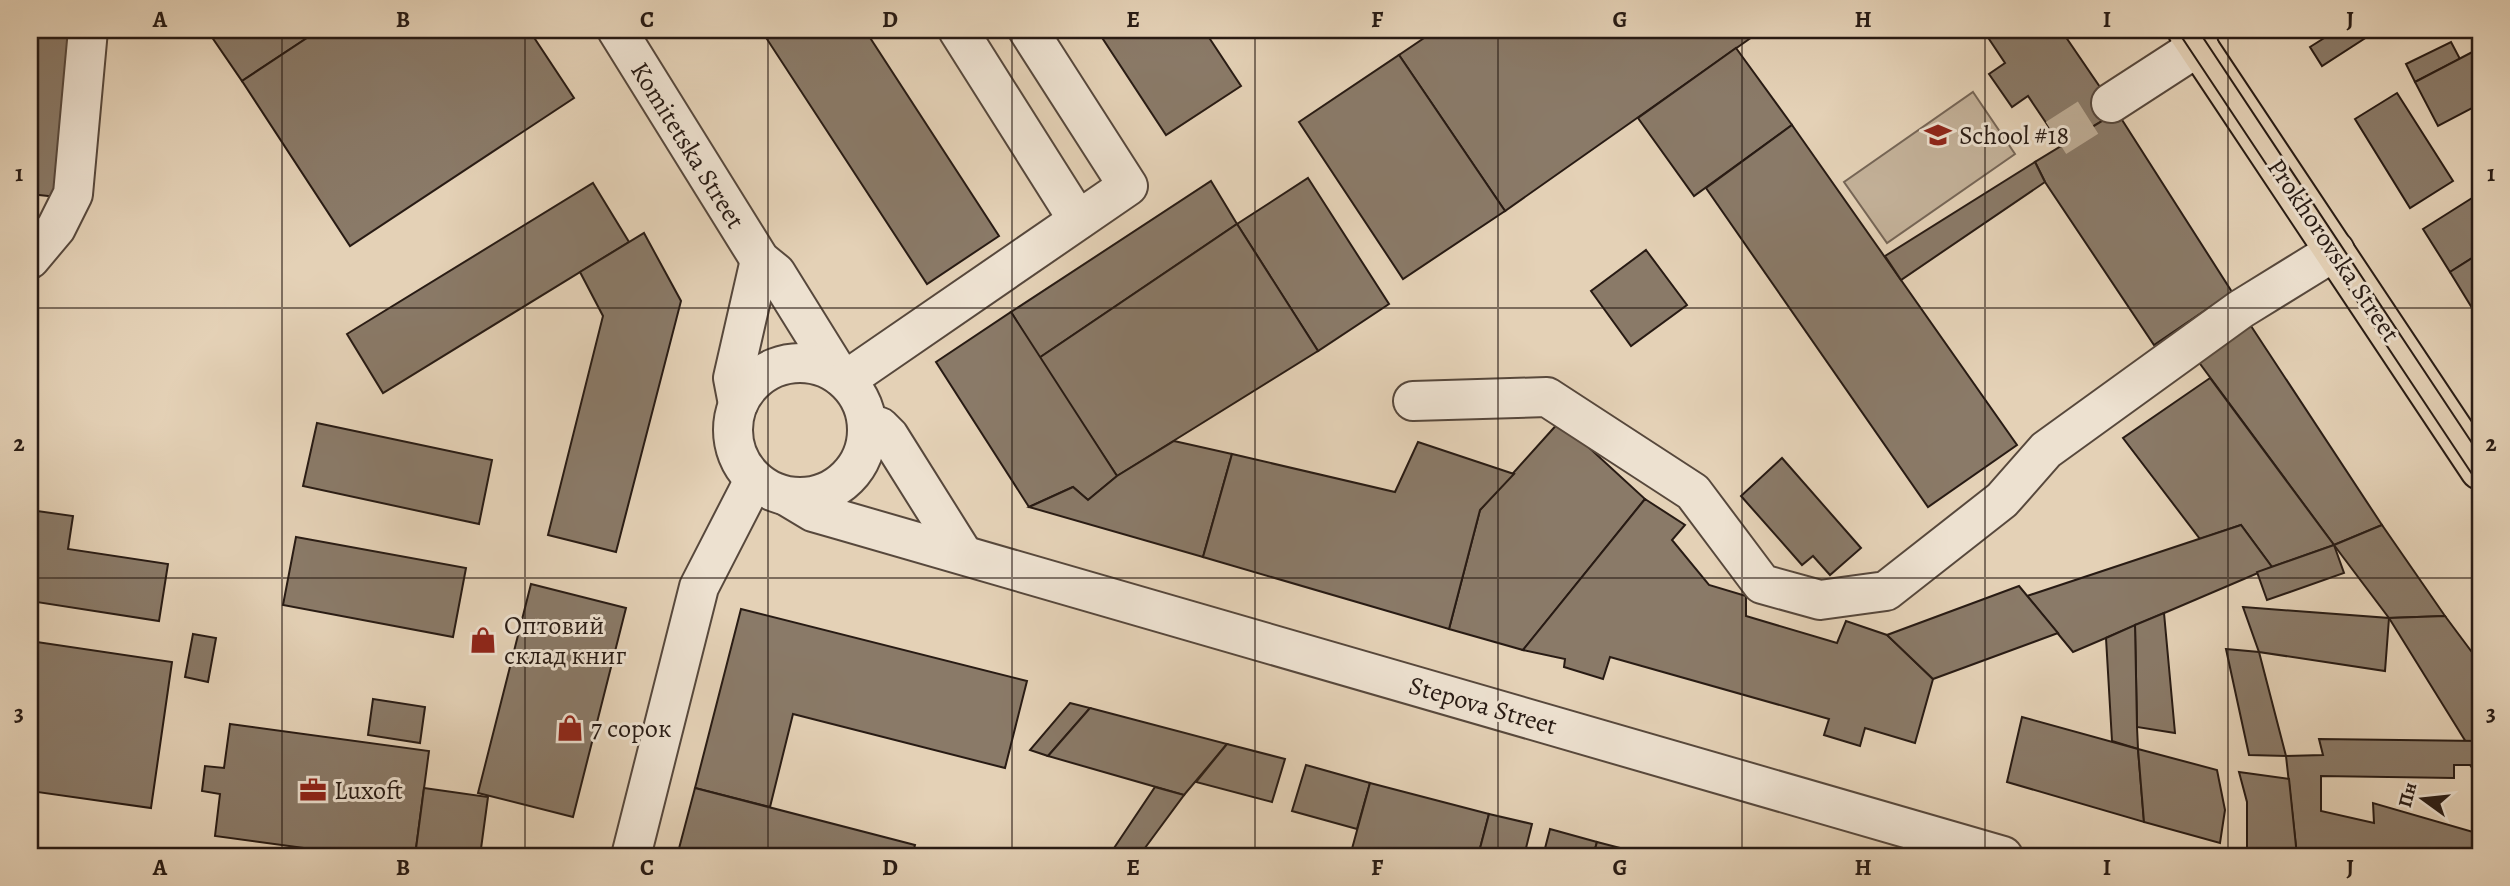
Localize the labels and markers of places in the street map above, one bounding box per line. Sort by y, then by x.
place label: School #18 [1959,118,2069,153]
school or university icon: School #18 [1923,120,1953,150]
place label: Оптовий склад книг [504,608,626,673]
shop icon: Оптовий склад книг [468,625,498,655]
place label: 7 сорок [591,711,671,746]
shop icon: 7 сорок [555,713,585,743]
place label: Luxoft [334,773,403,808]
office icon: Luxoft [298,775,328,805]

